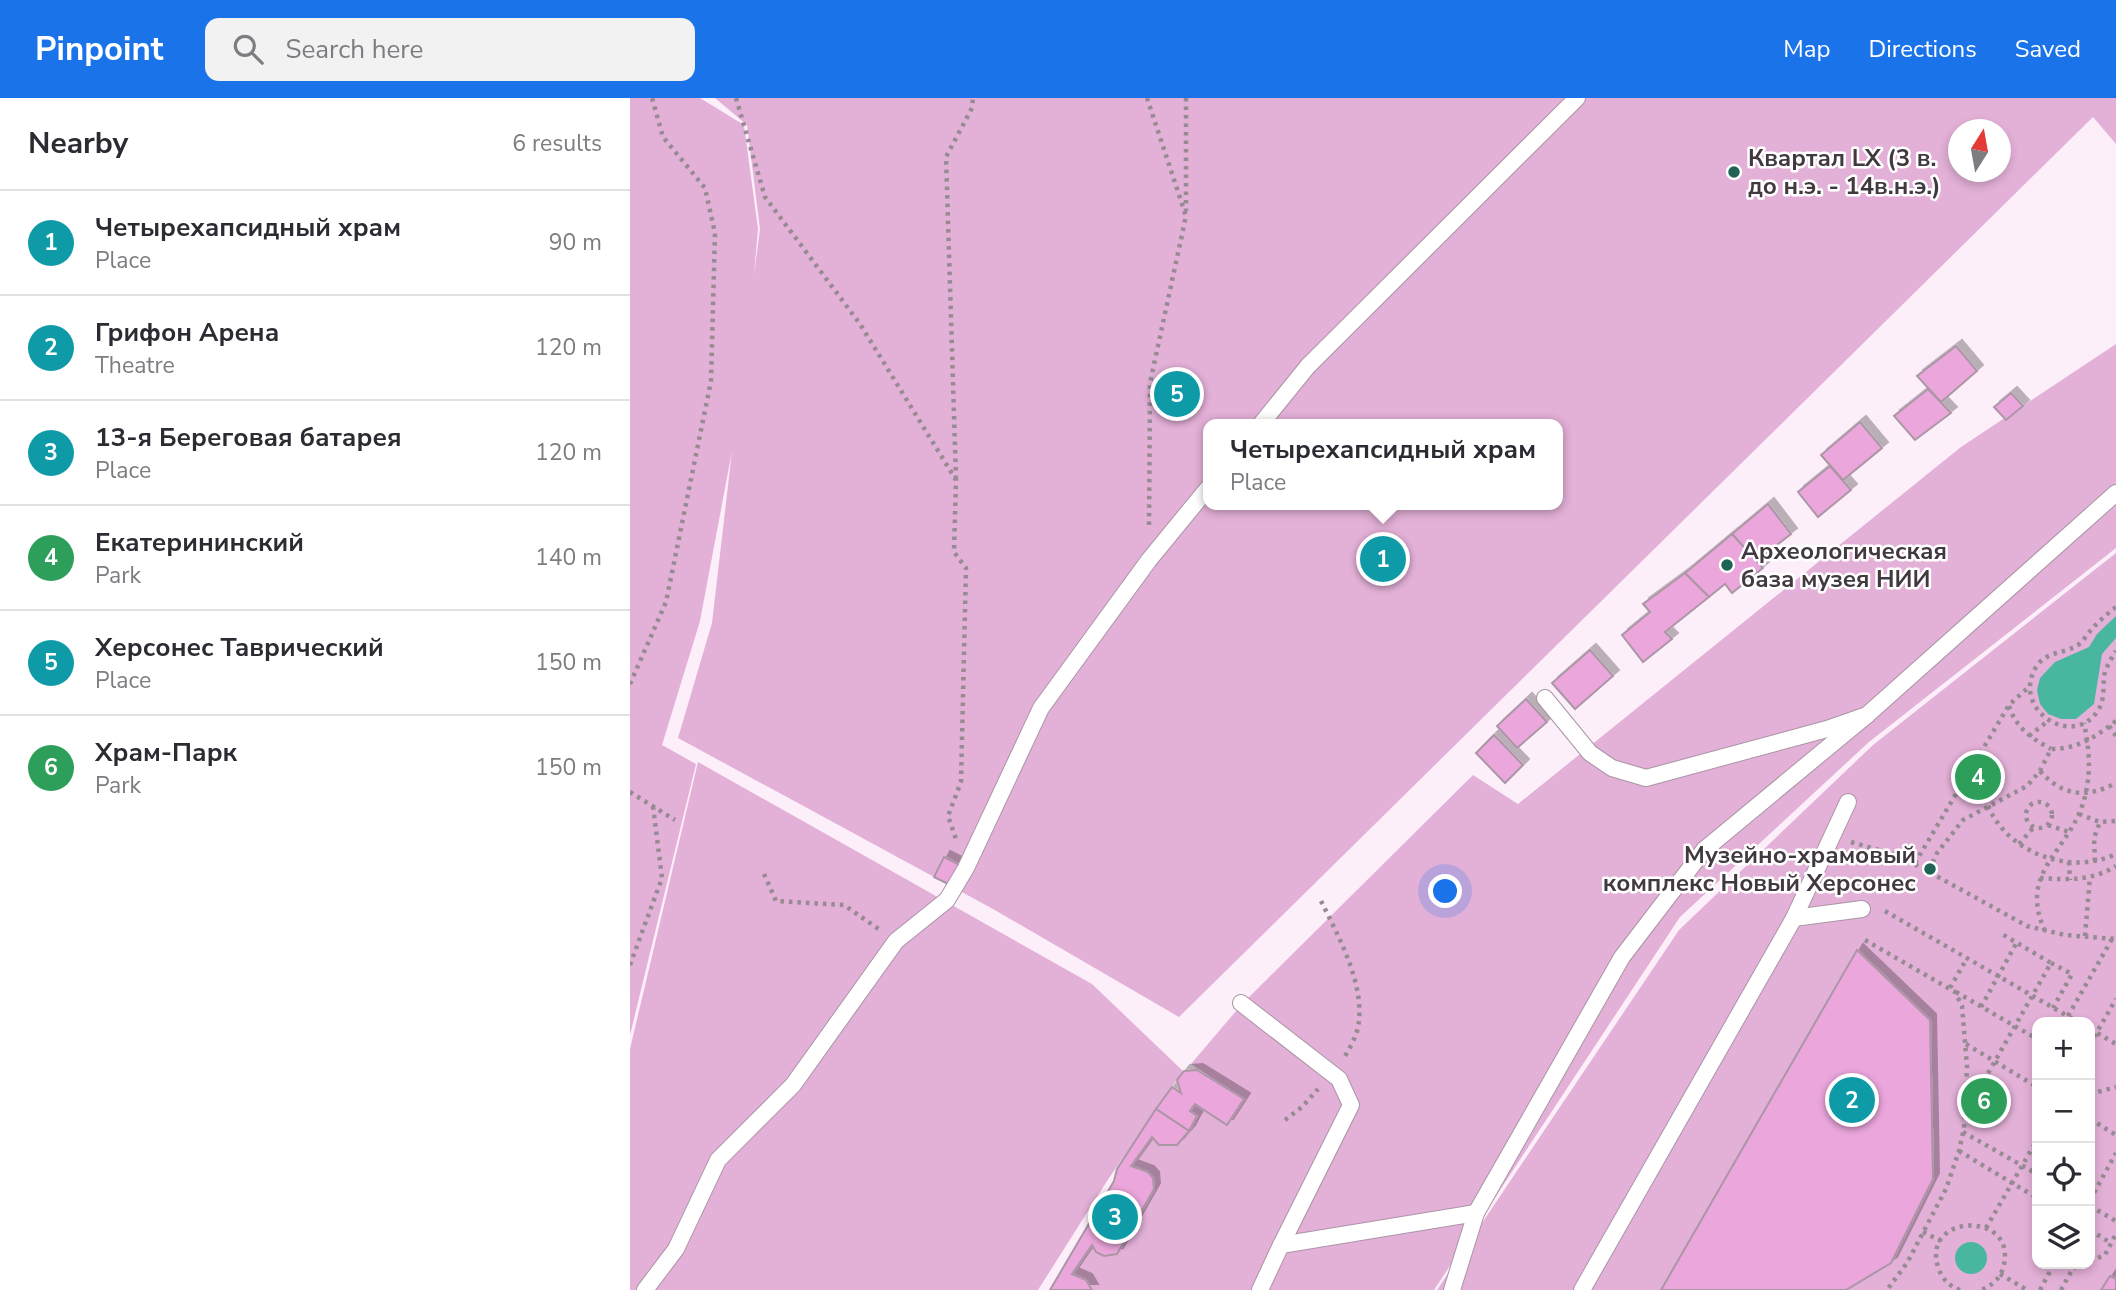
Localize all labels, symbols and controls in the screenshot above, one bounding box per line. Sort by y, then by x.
search box [205,18,695,81]
text: Pinpoint [35,27,163,72]
icon: search [229,30,267,68]
text: Search here [285,32,423,67]
text: Map [1783,33,1830,65]
text: Directions [1868,33,1977,65]
text: Saved [2015,33,2081,65]
north arrow [1948,119,2011,182]
text: Nearby [28,123,128,164]
text: 6 results [512,128,602,159]
place label: Квартал LX (3 в. до н.э. - 14в.н.э.) [1748,142,1941,202]
marker: Квартал LX (3 в. до н.э. - 14в.н.э.) [1726,164,1742,180]
text: Четырехапсидный храм [95,210,401,245]
text: 1 [44,227,58,258]
text: 90 m [549,227,602,258]
text: Place [95,245,151,276]
text: Грифон Арена [95,315,279,350]
text: 2 [44,332,58,363]
text: 120 m [535,332,602,363]
text: Theatre [95,350,175,381]
pin: 5 [1154,368,1200,420]
popup [1203,419,1563,510]
text: 13-я Береговая батарея [95,420,401,455]
text: Четырехапсидный храм [1230,432,1536,467]
text: 3 [44,437,58,468]
text: 120 m [535,437,602,468]
text: Place [95,455,151,486]
text: Place [1230,467,1286,498]
text: Екатерининский [95,525,304,560]
pin: 1 [1360,533,1406,585]
place label: Археологическая база музея НИИ [1741,535,1947,595]
text: 4 [44,542,58,573]
text: 140 m [535,542,602,573]
marker: Археологическая база музея НИИ [1719,557,1735,573]
text: Park [95,560,141,591]
text: Херсонес Таврический [95,630,384,665]
text: 5 [44,647,58,678]
text: 150 m [535,647,602,678]
text: Place [95,665,151,696]
text: Храм-Парк [95,735,237,770]
pin: 4 [1955,751,2001,803]
text: 6 [44,752,58,783]
text: 150 m [535,752,602,783]
text: Park [95,770,141,801]
place label: Музейно-храмовый комплекс Новый Херсонес [1603,839,1916,899]
marker: Музейно-храмовый комплекс Новый Херсонес [1922,861,1938,877]
your location [1428,874,1462,908]
map controls [2032,1017,2095,1269]
button: + [2032,1017,2095,1080]
pin: 2 [1829,1074,1875,1126]
pin: 6 [1961,1075,2007,1127]
button: − [2032,1080,2095,1143]
button: locate [2032,1143,2095,1206]
pin: 3 [1092,1191,1138,1243]
button: layers [2032,1206,2095,1269]

